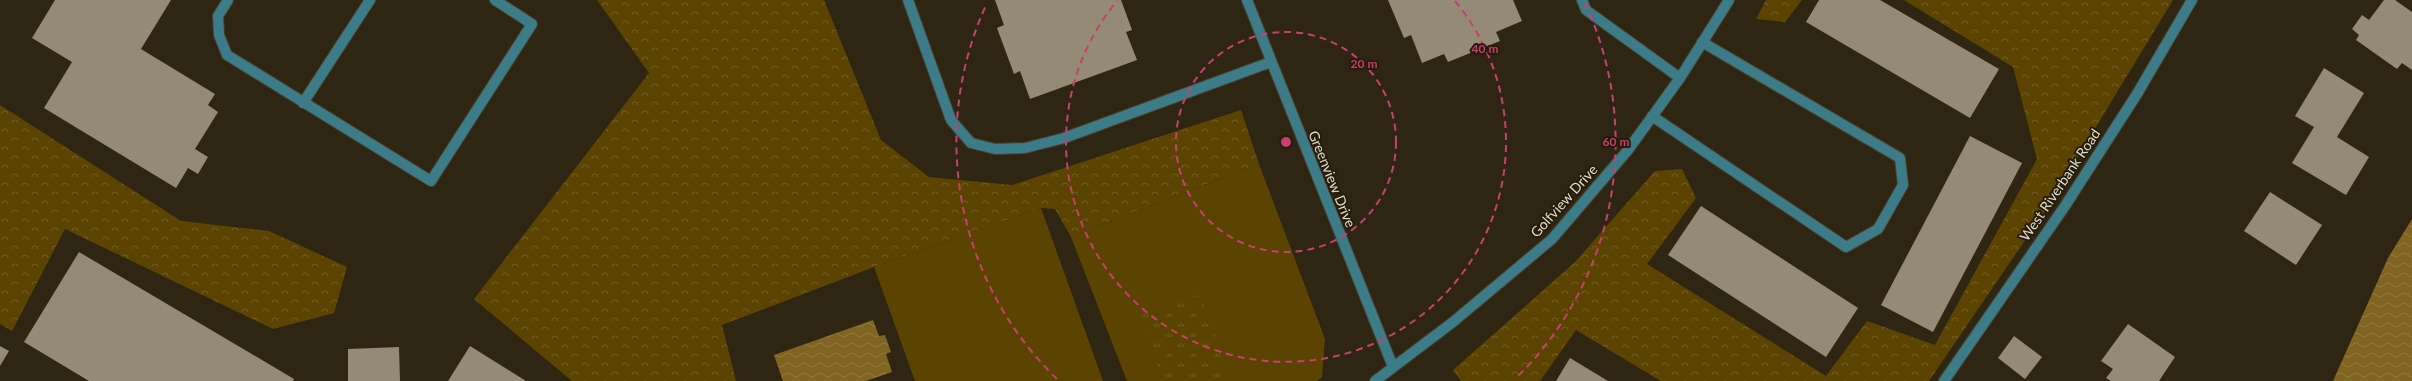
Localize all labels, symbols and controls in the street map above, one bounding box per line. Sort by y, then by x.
text: 40 m [1472,41,1498,56]
text: 20 m [1351,56,1377,71]
street label: West Riverbank Road [2016,125,2103,244]
street label: Greenview Drive [1305,128,1360,230]
text: 60 m [1603,134,1629,149]
centre of rings [1279,135,1293,149]
street label: Golfview Drive [1527,161,1601,240]

